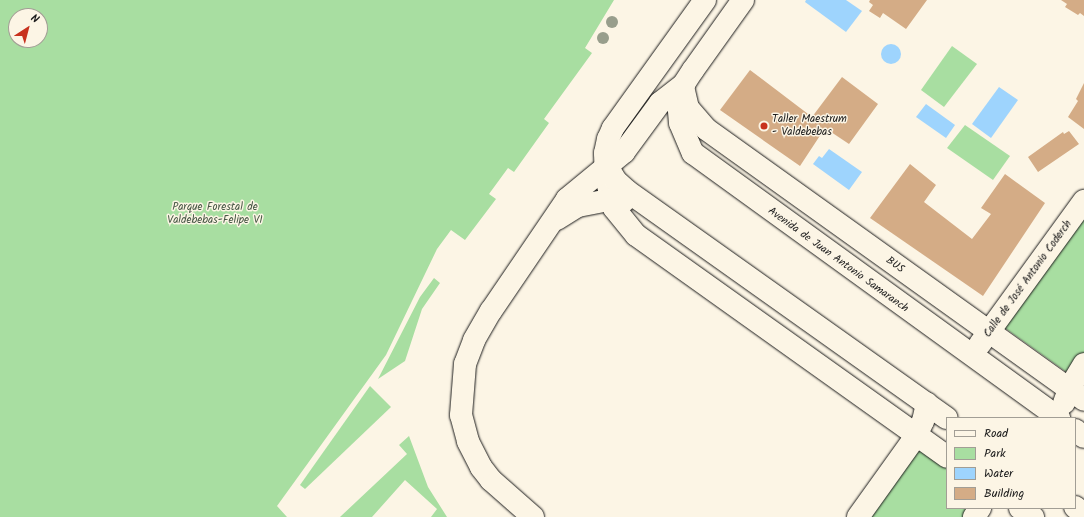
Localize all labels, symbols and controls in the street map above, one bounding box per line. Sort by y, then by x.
north arrow [8,8,48,48]
text: N [26,10,43,28]
place label: Taller Maestrum - Valdebebas [772,113,847,139]
marker: Taller Maestrum - Valdebebas [759,121,769,131]
park label: Parque Forestal de Valdebebas-Felipe VI [167,201,263,227]
street label: Avenida de Juan Antonio Samaranch [765,205,911,315]
street label: Calle de José Antonio Coderch [981,218,1075,340]
street label: BUS [883,254,907,276]
legend [946,417,1076,509]
text: Road [984,424,1008,443]
text: Park [984,444,1006,463]
text: Water [984,464,1013,483]
text: Building [984,484,1024,503]

